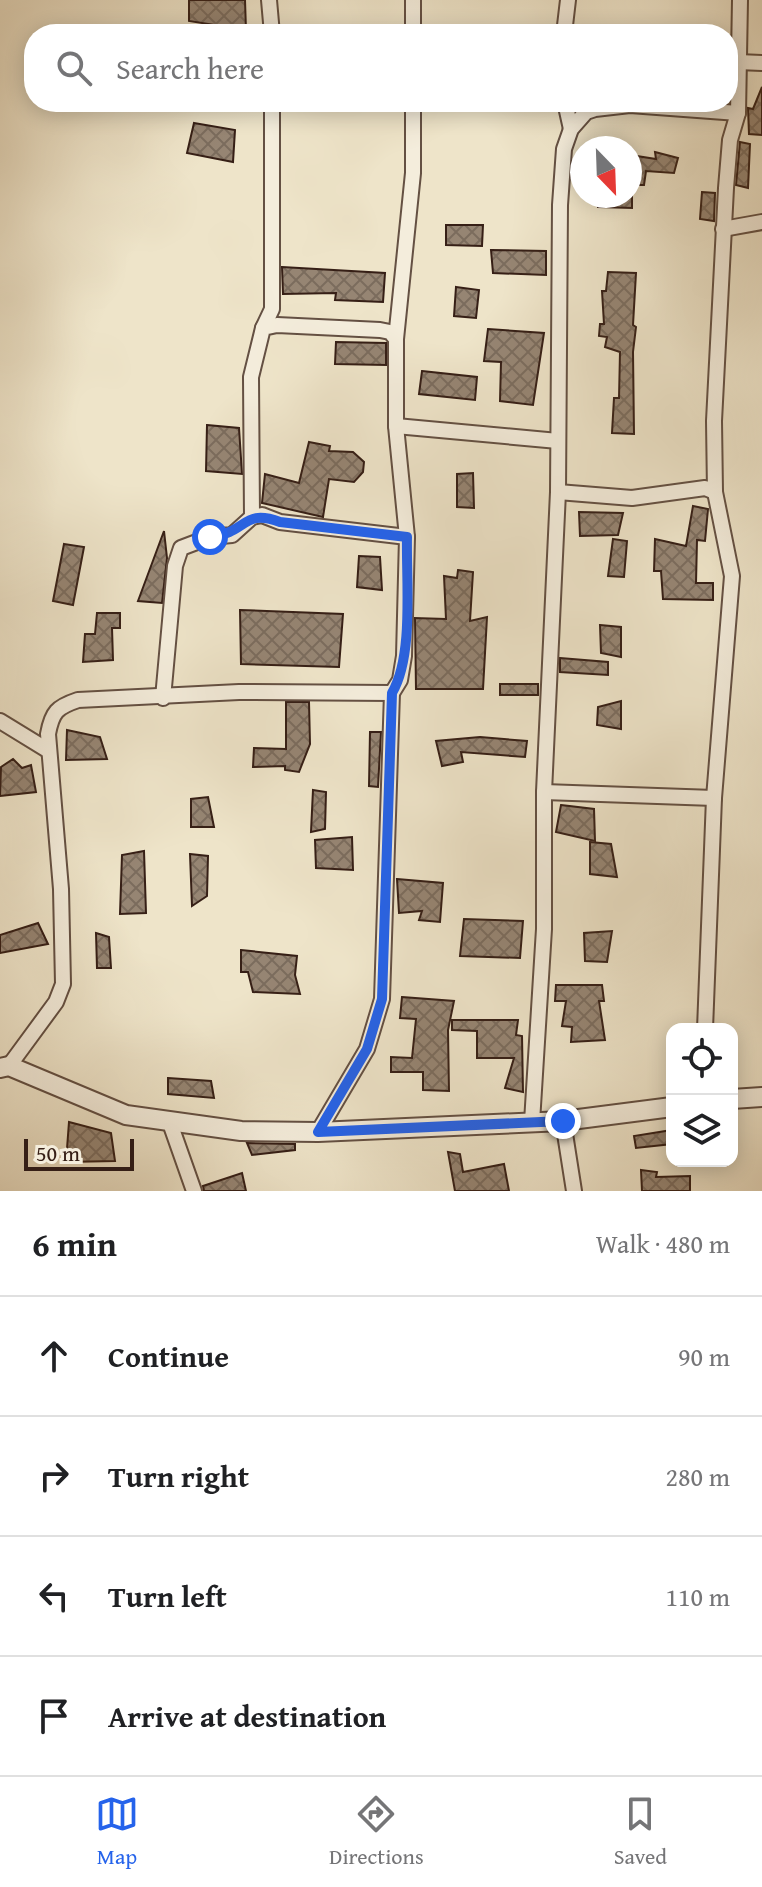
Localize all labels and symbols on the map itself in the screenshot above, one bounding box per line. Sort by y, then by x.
north arrow [570,136,642,208]
route start [192,519,228,555]
route end [545,1103,581,1139]
scale bar [24,1135,134,1171]

